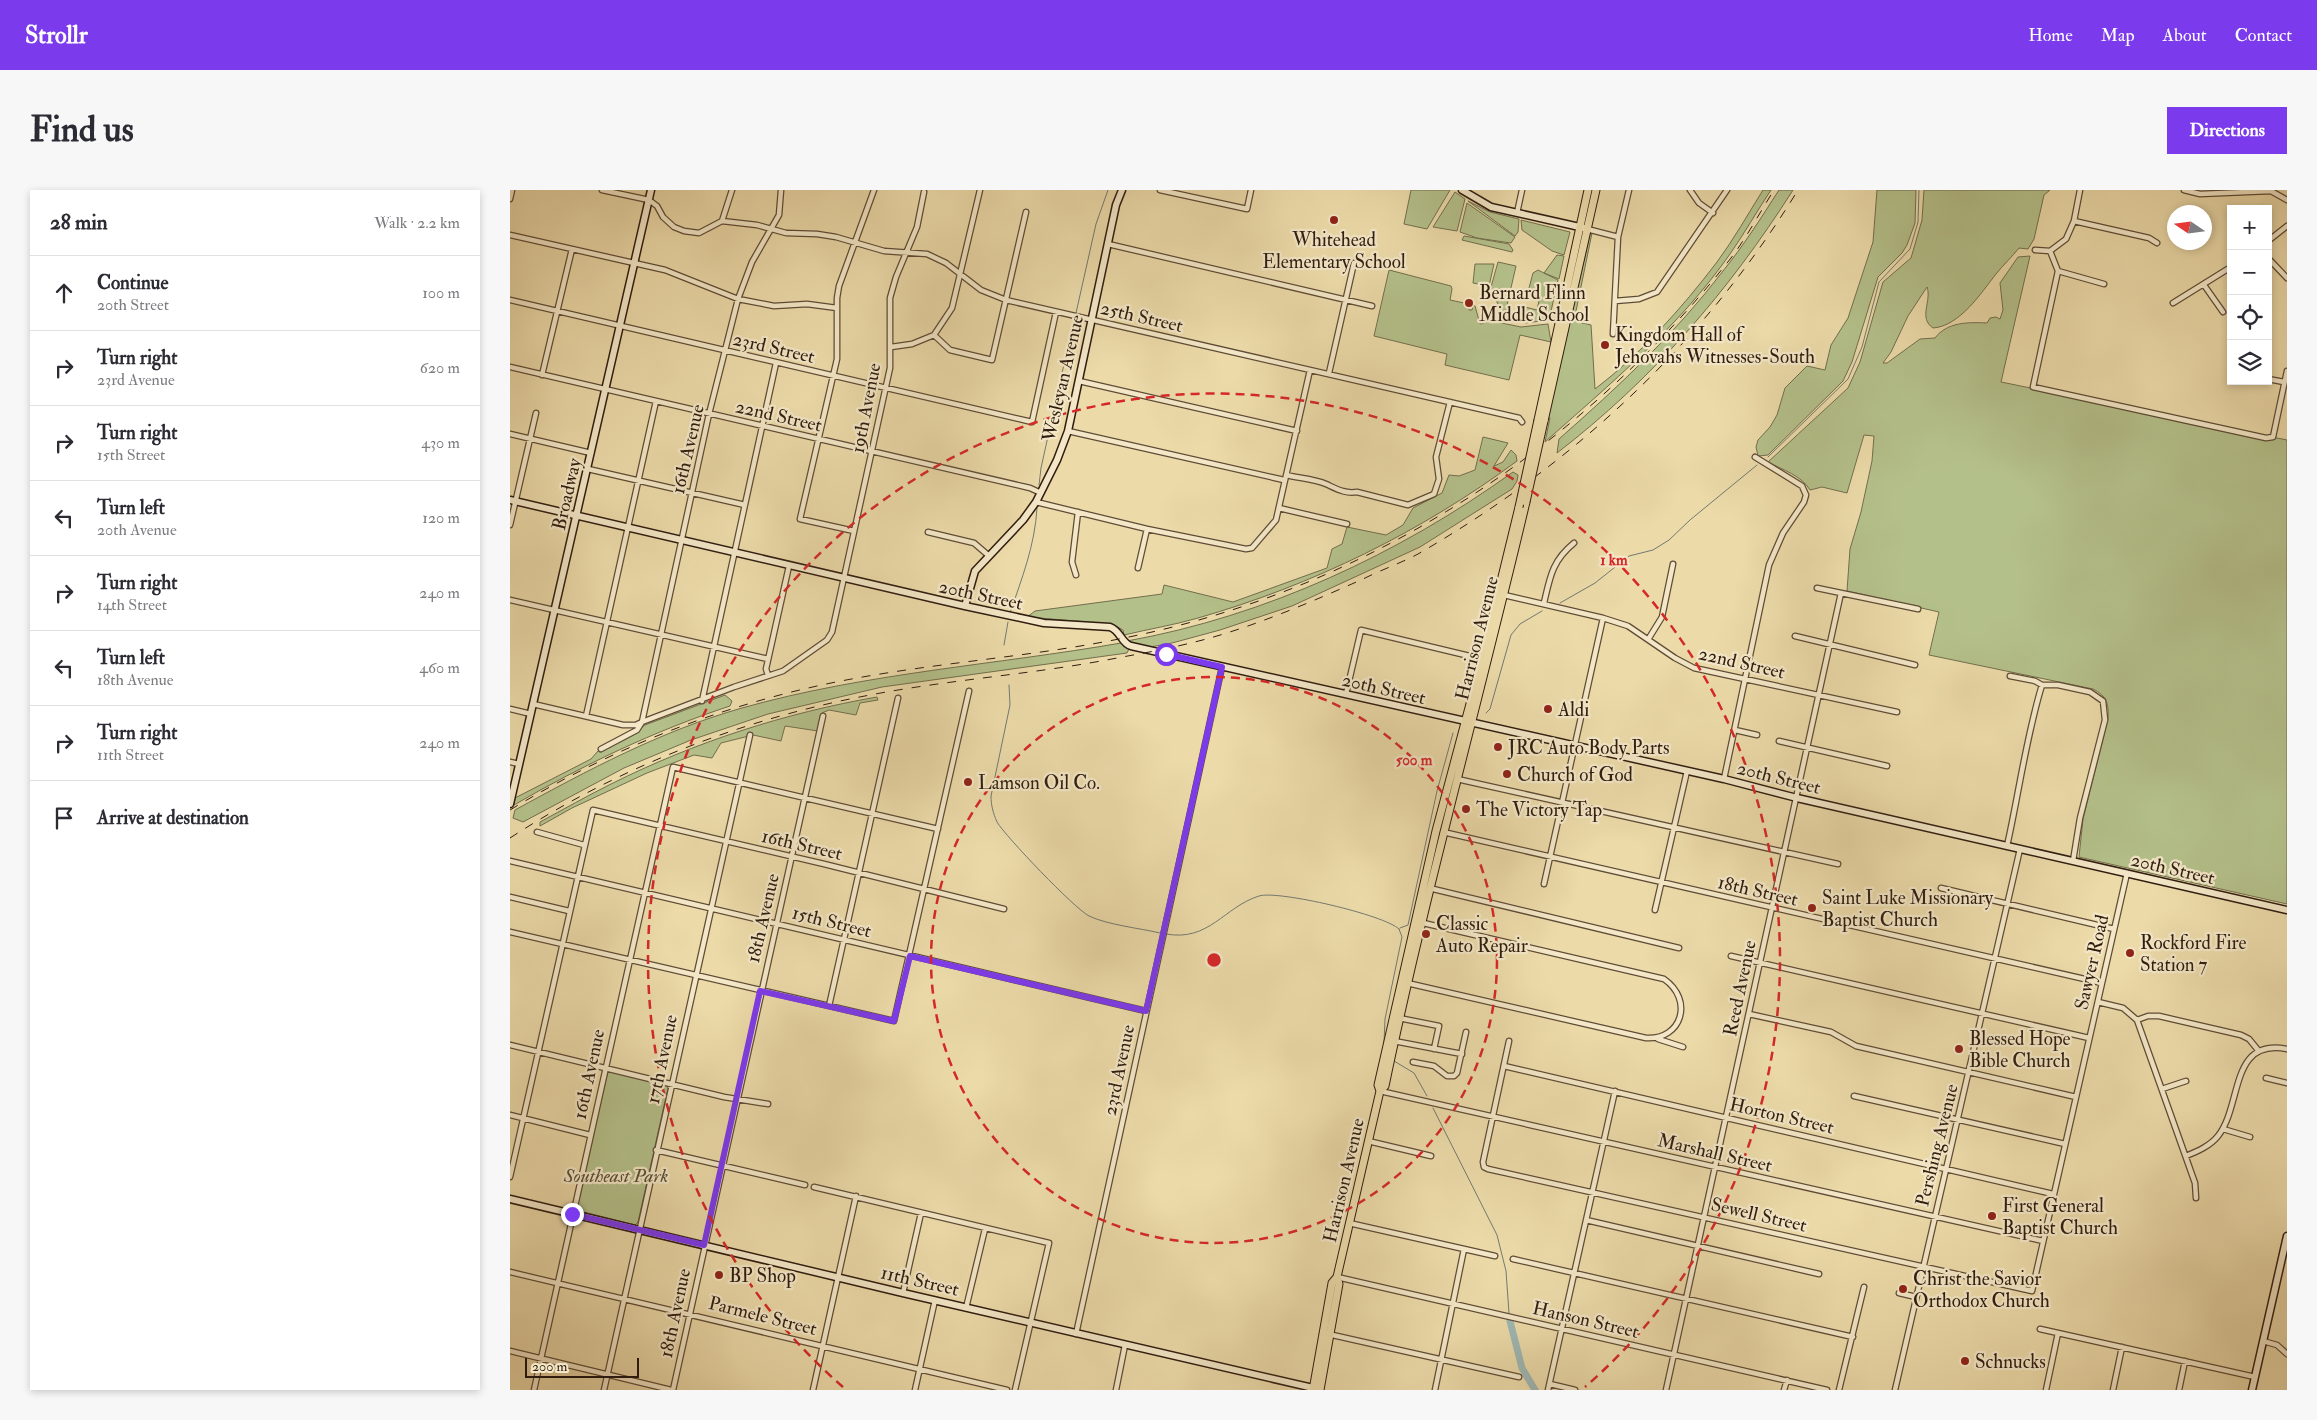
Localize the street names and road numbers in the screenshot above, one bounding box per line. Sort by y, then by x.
street label: 25th Street [1098,296,1185,338]
street label: Wesleyan Avenue [1036,312,1089,445]
street label: 23rd Street [731,327,817,369]
street label: 19th Avenue [845,361,887,455]
street label: 22nd Street [733,394,824,438]
street label: 16th Avenue [666,402,710,496]
street label: Broadway [547,455,587,533]
street label: 20th Street [937,574,1025,616]
street label: Harrison Avenue [1450,574,1504,703]
street label: 22nd Street [1696,641,1787,685]
street label: 20th Street [1340,668,1428,710]
street label: 20th Street [1734,756,1823,800]
street label: 16th Street [759,824,845,866]
street label: 20th Street [2129,848,2217,890]
street label: 18th Street [1715,870,1800,912]
street label: 18th Avenue [741,871,785,965]
street label: 15th Street [790,901,874,943]
street label: Sawyer Road [2069,912,2115,1012]
street label: Reed Avenue [1718,938,1762,1038]
street label: 17th Avenue [641,1012,683,1106]
street label: 23rd Avenue [1098,1023,1140,1118]
street label: 16th Avenue [568,1027,610,1121]
street label: Pershing Avenue [1910,1082,1964,1209]
street label: Horton Street [1727,1092,1836,1140]
street label: Harrison Avenue [1318,1116,1370,1245]
street label: Marshall Street [1655,1128,1774,1178]
street label: Sewell Street [1709,1192,1809,1238]
street label: 11th Street [878,1260,961,1302]
street label: 18th Avenue [654,1266,696,1360]
street label: Parmele Street [706,1291,819,1341]
street label: Hanson Street [1530,1296,1641,1344]

